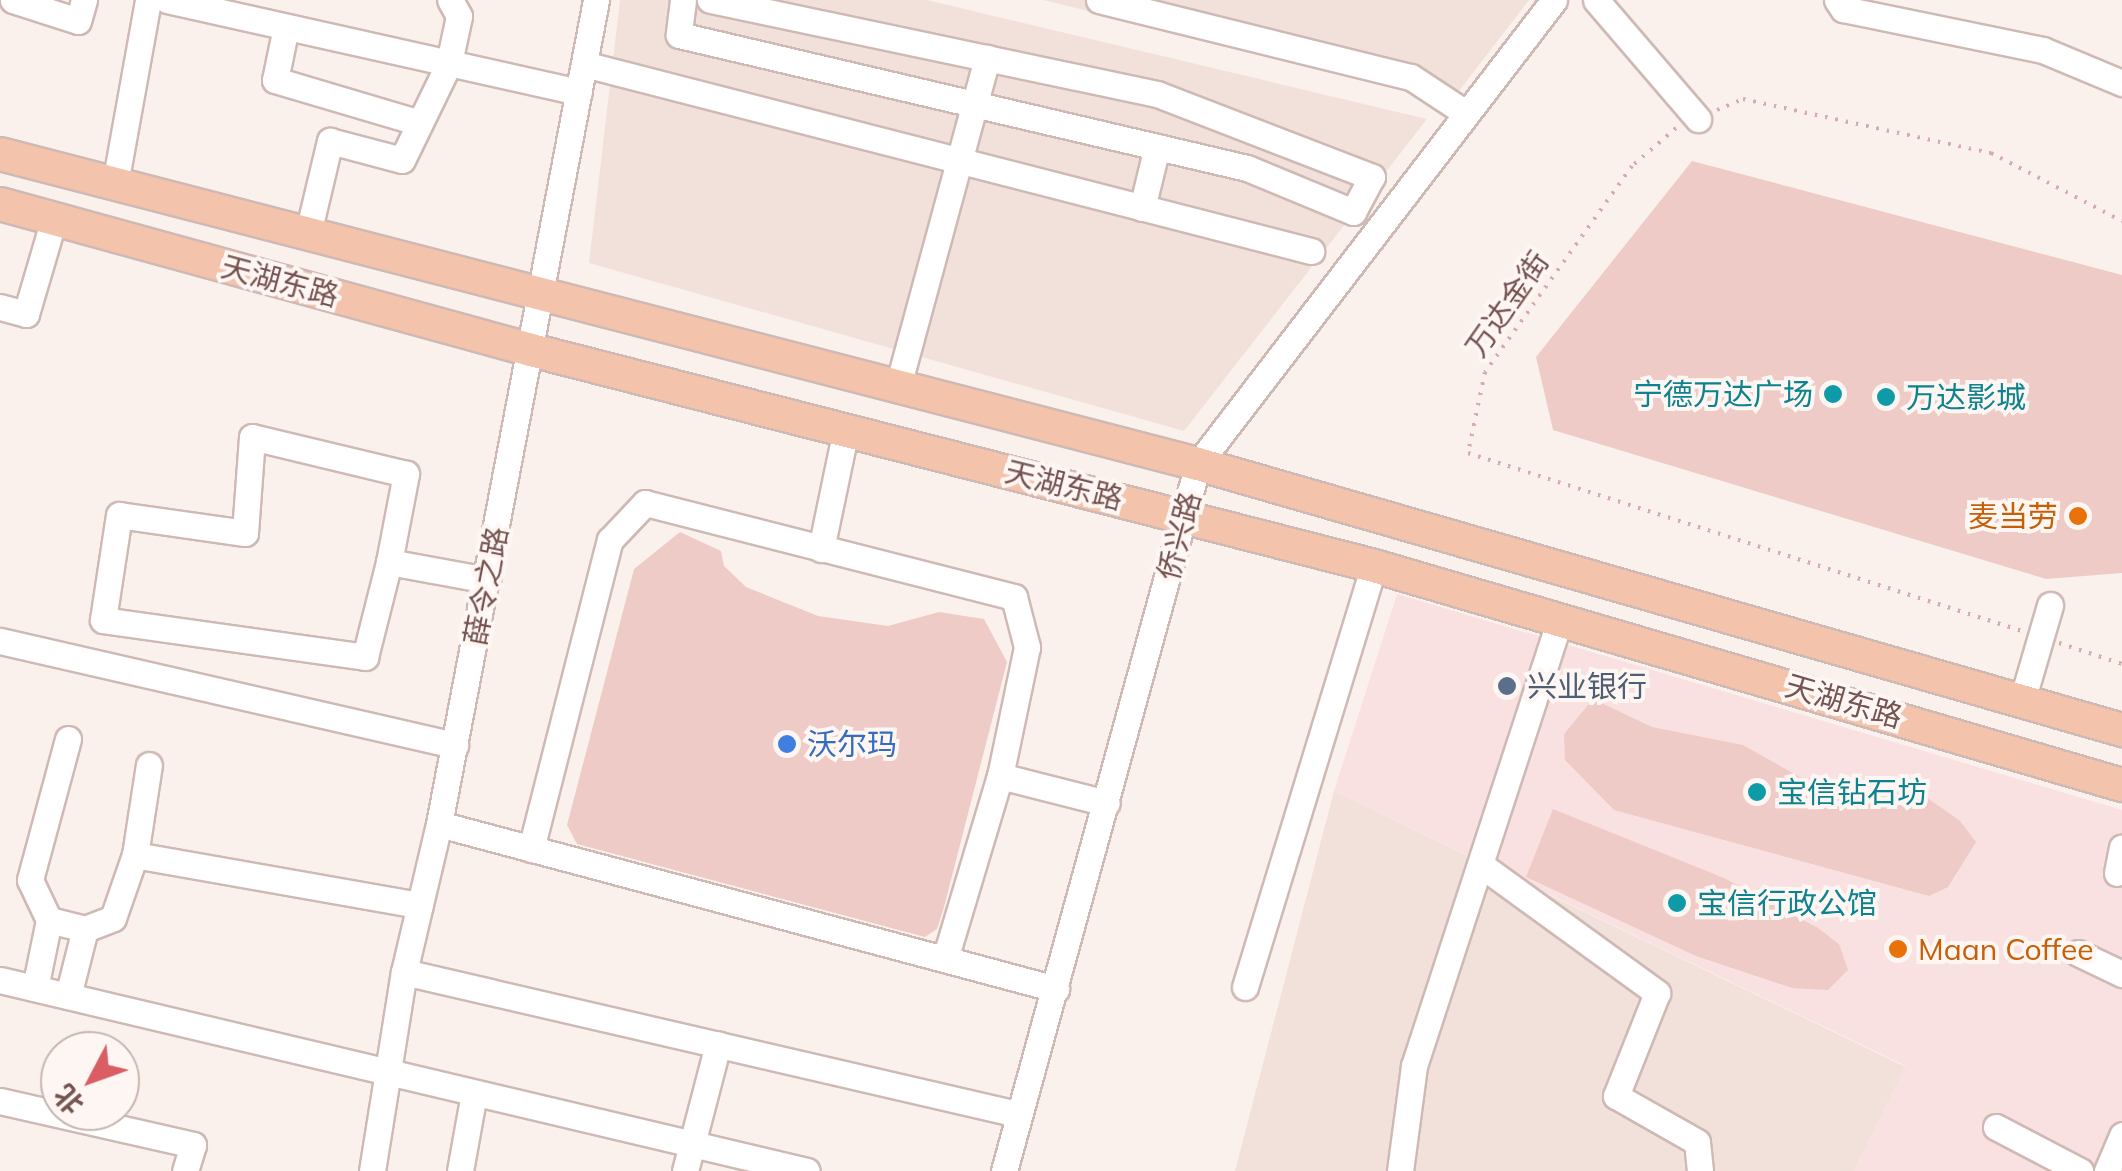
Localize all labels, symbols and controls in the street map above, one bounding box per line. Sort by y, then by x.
street label: 万达金街 [1458,245,1556,363]
street label: 天湖东路 [217,248,343,314]
place label: 宁德万达广场 [1633,376,1813,412]
place label: 万达影城 [1906,379,2026,415]
marker: 宁德万达广场 [1822,383,1844,405]
marker: 万达影城 [1875,386,1897,408]
street label: 天湖东路 [1001,453,1127,517]
street label: 侨兴路 [1150,488,1208,584]
place label: 麦当劳 [1968,498,2058,534]
marker: 麦当劳 [2067,505,2089,527]
street label: 薛令之路 [457,524,515,648]
street label: 天湖东路 [1781,667,1907,735]
place label: 兴业银行 [1527,668,1647,704]
marker: 兴业银行 [1496,675,1518,697]
place label: 沃尔玛 [807,726,897,762]
marker: 沃尔玛 [776,733,798,755]
place label: 宝信钻石坊 [1777,774,1927,810]
marker: 宝信钻石坊 [1746,781,1768,803]
place label: 宝信行政公馆 [1697,885,1877,921]
marker: 宝信行政公馆 [1666,892,1688,914]
place label: Maan Coffee [1918,931,2094,967]
marker: Maan Coffee [1887,938,1909,960]
north arrow [40,1031,140,1131]
text: 北 [46,1078,91,1122]

